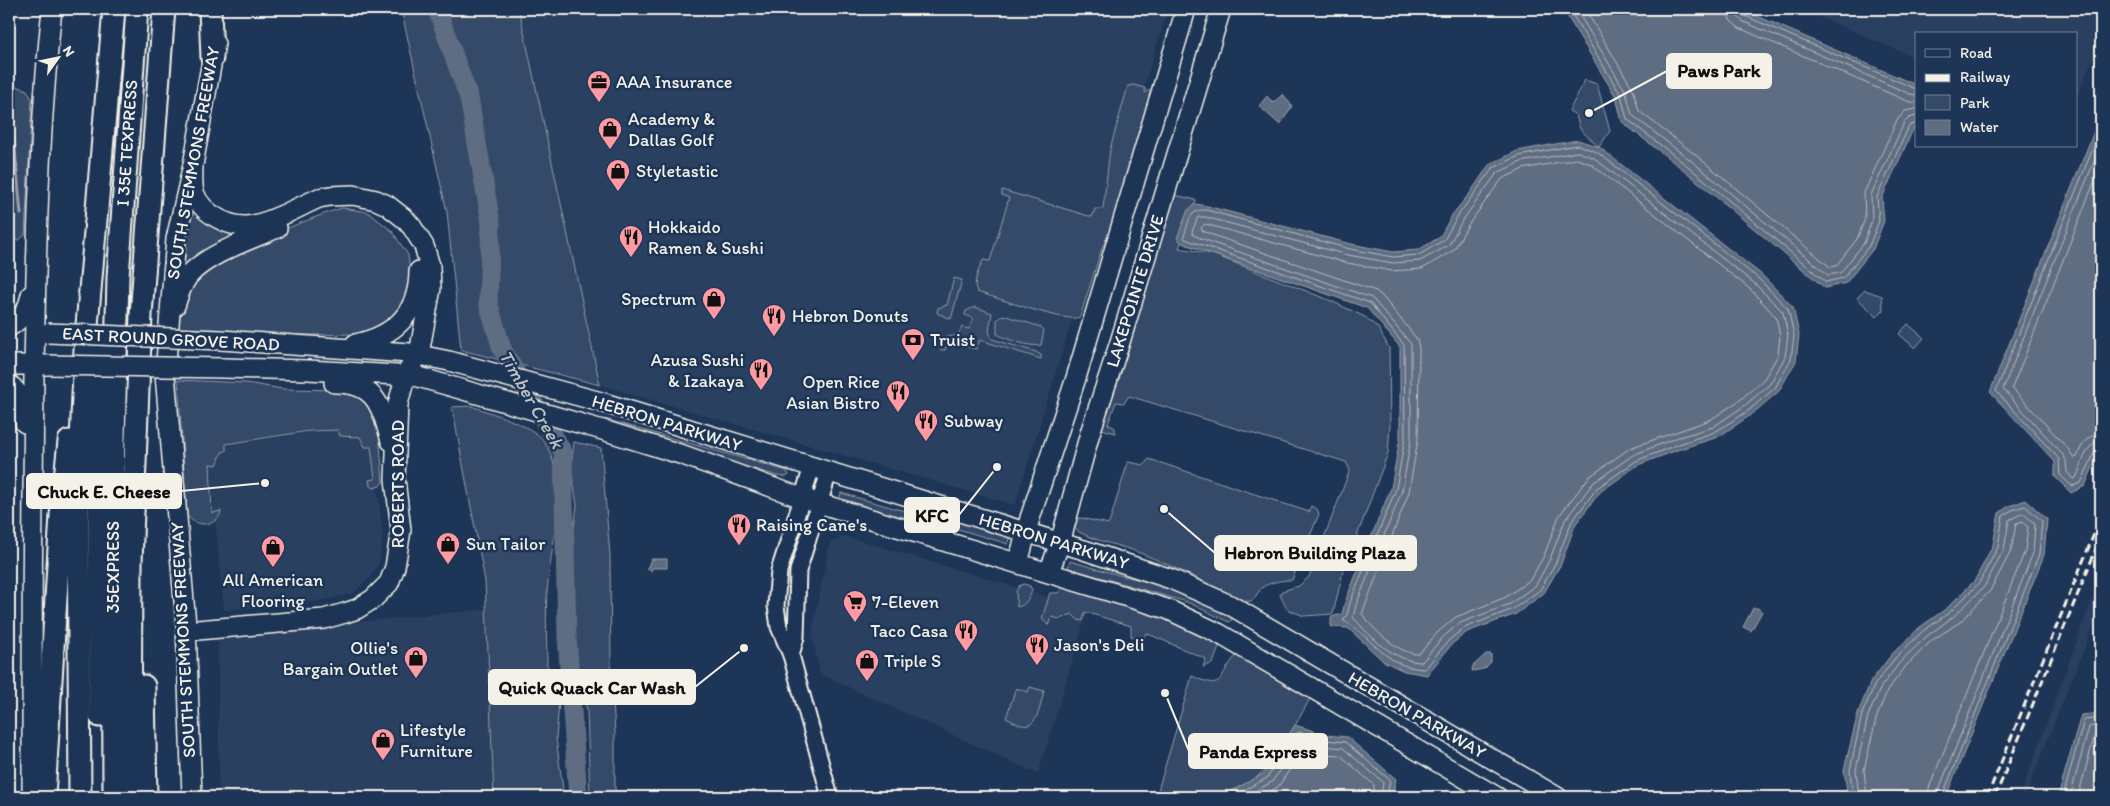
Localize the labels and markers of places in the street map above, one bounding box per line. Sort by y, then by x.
callout: Paws Park [1667,54,1771,88]
office icon: AAA Insurance [586,69,612,103]
place label: AAA Insurance [616,71,733,93]
place label: Academy & Dallas Golf [628,108,715,151]
shop icon: Academy & Dallas Golf [597,116,623,150]
shop icon: Styletastic [605,158,631,192]
place label: Styletastic [636,160,718,182]
place label: Hokkaido Ramen & Sushi [648,216,764,259]
restaurant icon: Hokkaido Ramen & Sushi [618,224,644,258]
shop icon: Spectrum [701,286,727,320]
place label: Spectrum [621,288,696,310]
restaurant icon: Hebron Donuts [761,303,787,337]
place label: Hebron Donuts [792,305,909,327]
bank icon: Truist [900,327,926,361]
place label: Truist [930,329,976,351]
place label: Azusa Sushi & Izakaya [651,349,745,392]
restaurant icon: Azusa Sushi & Izakaya [748,357,774,391]
place label: Open Rice Asian Bistro [786,371,880,414]
restaurant icon: Open Rice Asian Bistro [885,379,911,413]
restaurant icon: Subway [913,408,939,442]
place label: Subway [944,410,1004,432]
callout: Chuck E. Cheese [27,474,181,508]
callout: KFC [905,498,959,532]
restaurant icon: Raising Cane's [726,512,752,546]
place label: Raising Cane's [756,514,867,536]
shop icon: Sun Tailor [435,531,461,565]
place label: Sun Tailor [466,533,546,555]
shop icon: All American Flooring [260,534,286,568]
callout: Hebron Building Plaza [1215,536,1416,570]
place label: All American Flooring [223,569,323,612]
supermarket icon: 7-Eleven [842,589,868,623]
place label: 7-Eleven [872,591,939,613]
restaurant icon: Taco Casa [953,618,979,652]
place label: Taco Casa [870,620,949,642]
restaurant icon: Jason's Deli [1024,632,1050,666]
place label: Jason's Deli [1054,634,1144,656]
place label: Ollie's Bargain Outlet [283,637,398,680]
shop icon: Ollie's Bargain Outlet [403,645,429,679]
shop icon: Triple S [854,648,880,682]
place label: Triple S [884,650,941,672]
callout: Quick Quack Car Wash [489,670,695,704]
place label: Lifestyle Furniture [400,719,473,762]
shop icon: Lifestyle Furniture [370,727,396,761]
callout: Panda Express [1189,734,1327,768]

